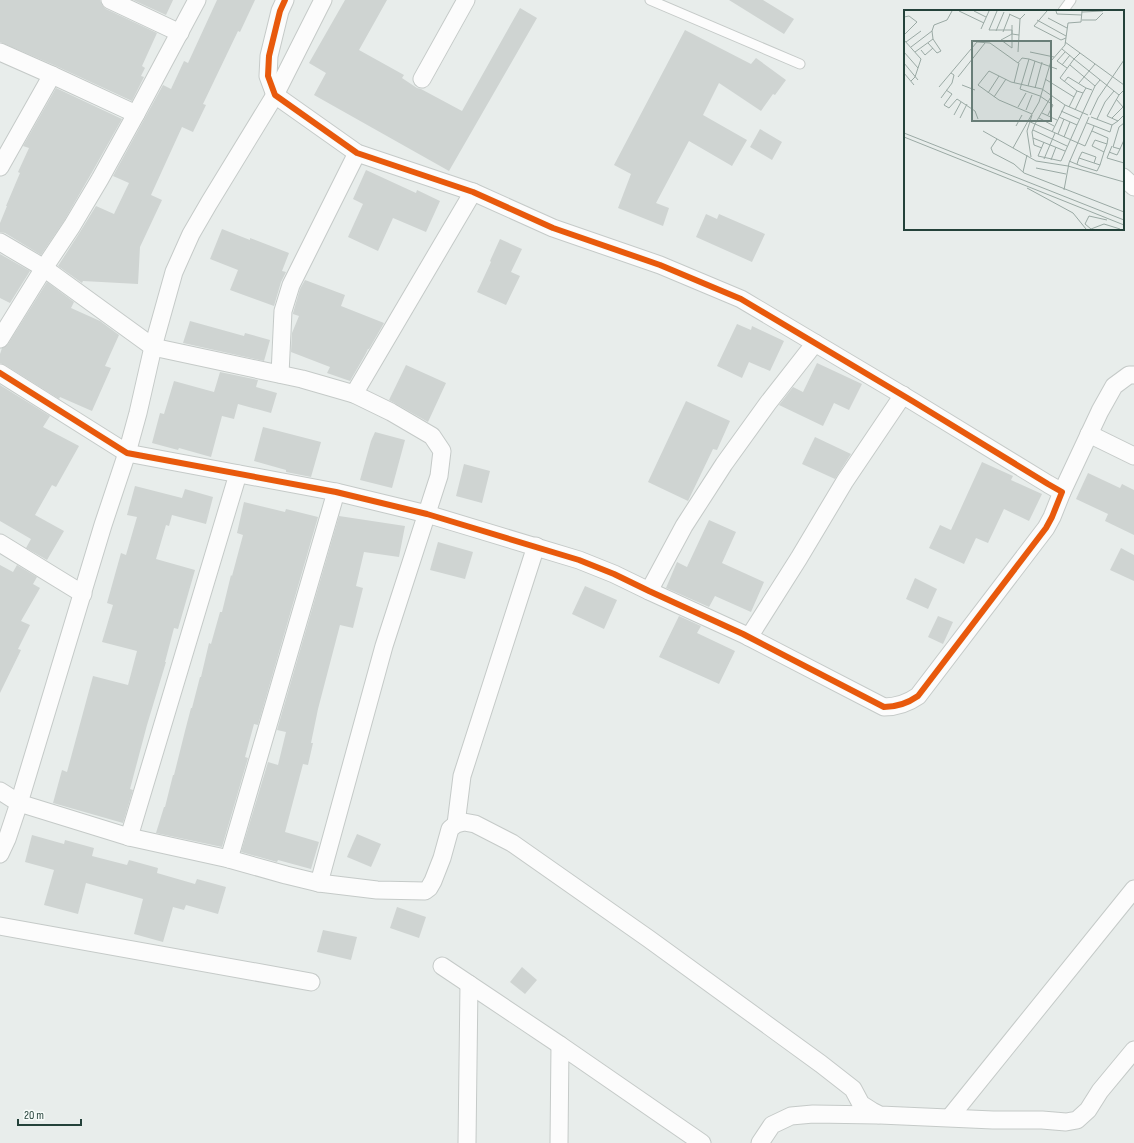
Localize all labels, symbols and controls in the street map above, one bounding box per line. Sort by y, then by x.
inset map [904,10,1124,230]
scale bar [18,1101,81,1127]
text: 20 m [24,1108,44,1123]

